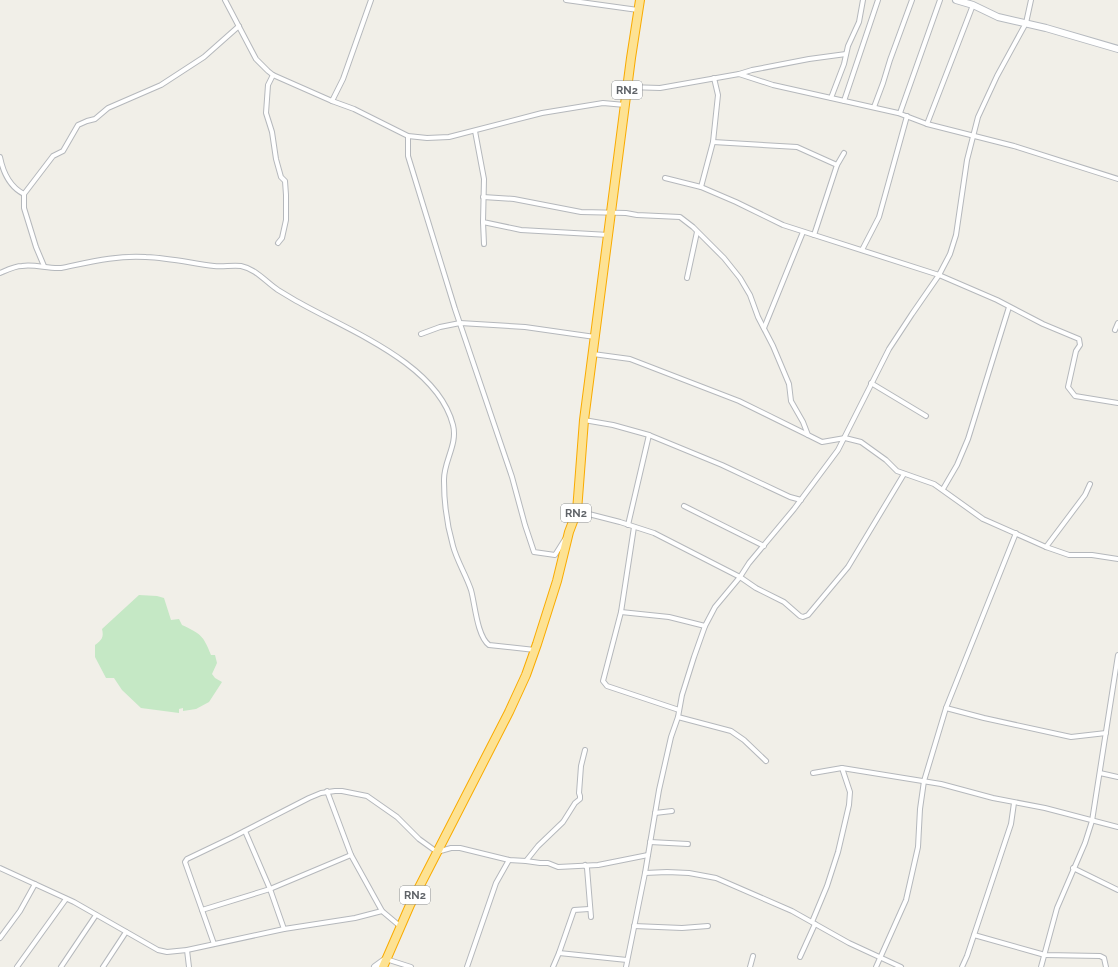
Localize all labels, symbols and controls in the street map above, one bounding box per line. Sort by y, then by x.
road number: RN2 [612,81,642,99]
road number: RN2 [561,504,591,522]
road number: RN2 [400,886,430,904]

